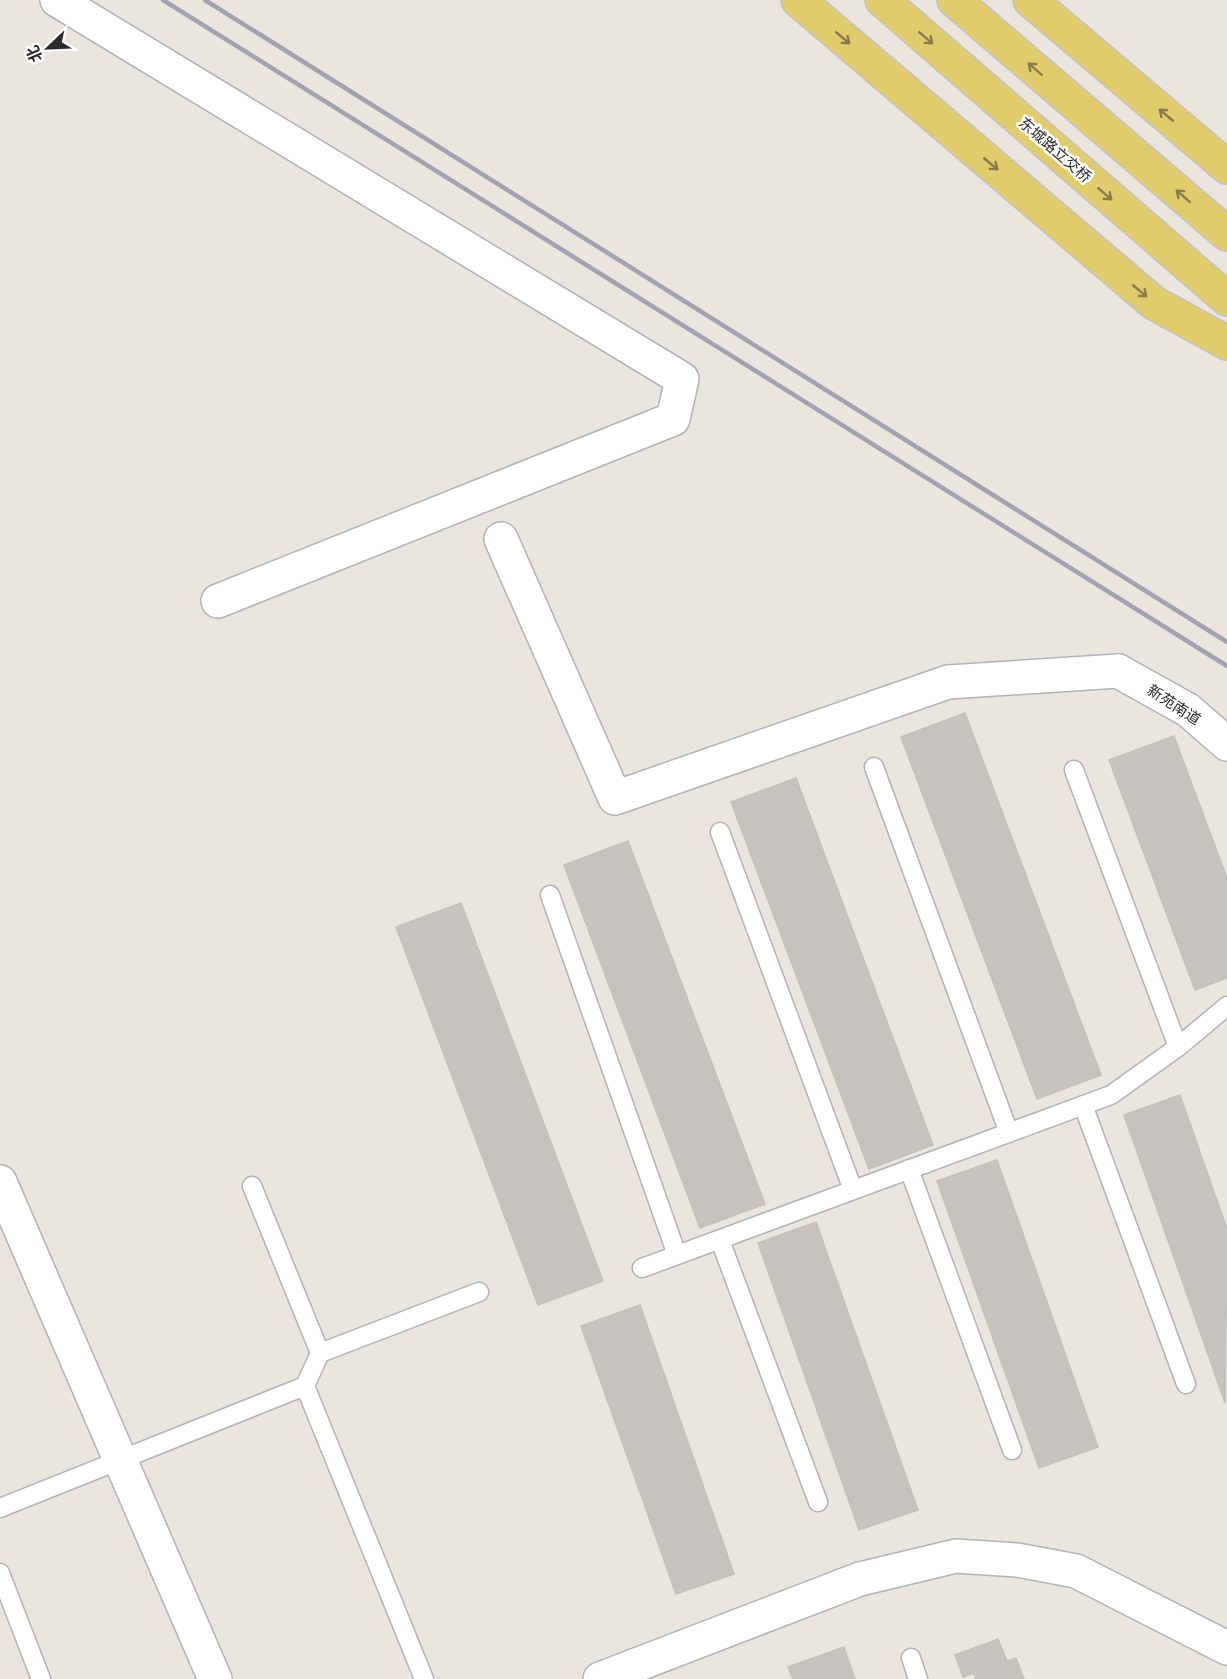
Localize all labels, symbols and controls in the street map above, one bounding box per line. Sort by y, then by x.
north arrow [18,18,78,78]
one-way arrow [835,31,850,45]
one-way arrow [919,31,934,45]
text: 北 [22,42,47,65]
one-way arrow [1028,62,1043,76]
one-way arrow [1158,109,1174,122]
street label: 东城路立交桥 [1014,113,1096,187]
one-way arrow [983,158,999,171]
one-way arrow [1097,186,1113,200]
one-way arrow [1176,189,1191,203]
one-way arrow [1132,284,1147,298]
street label: 新苑南道 [1143,680,1205,730]

